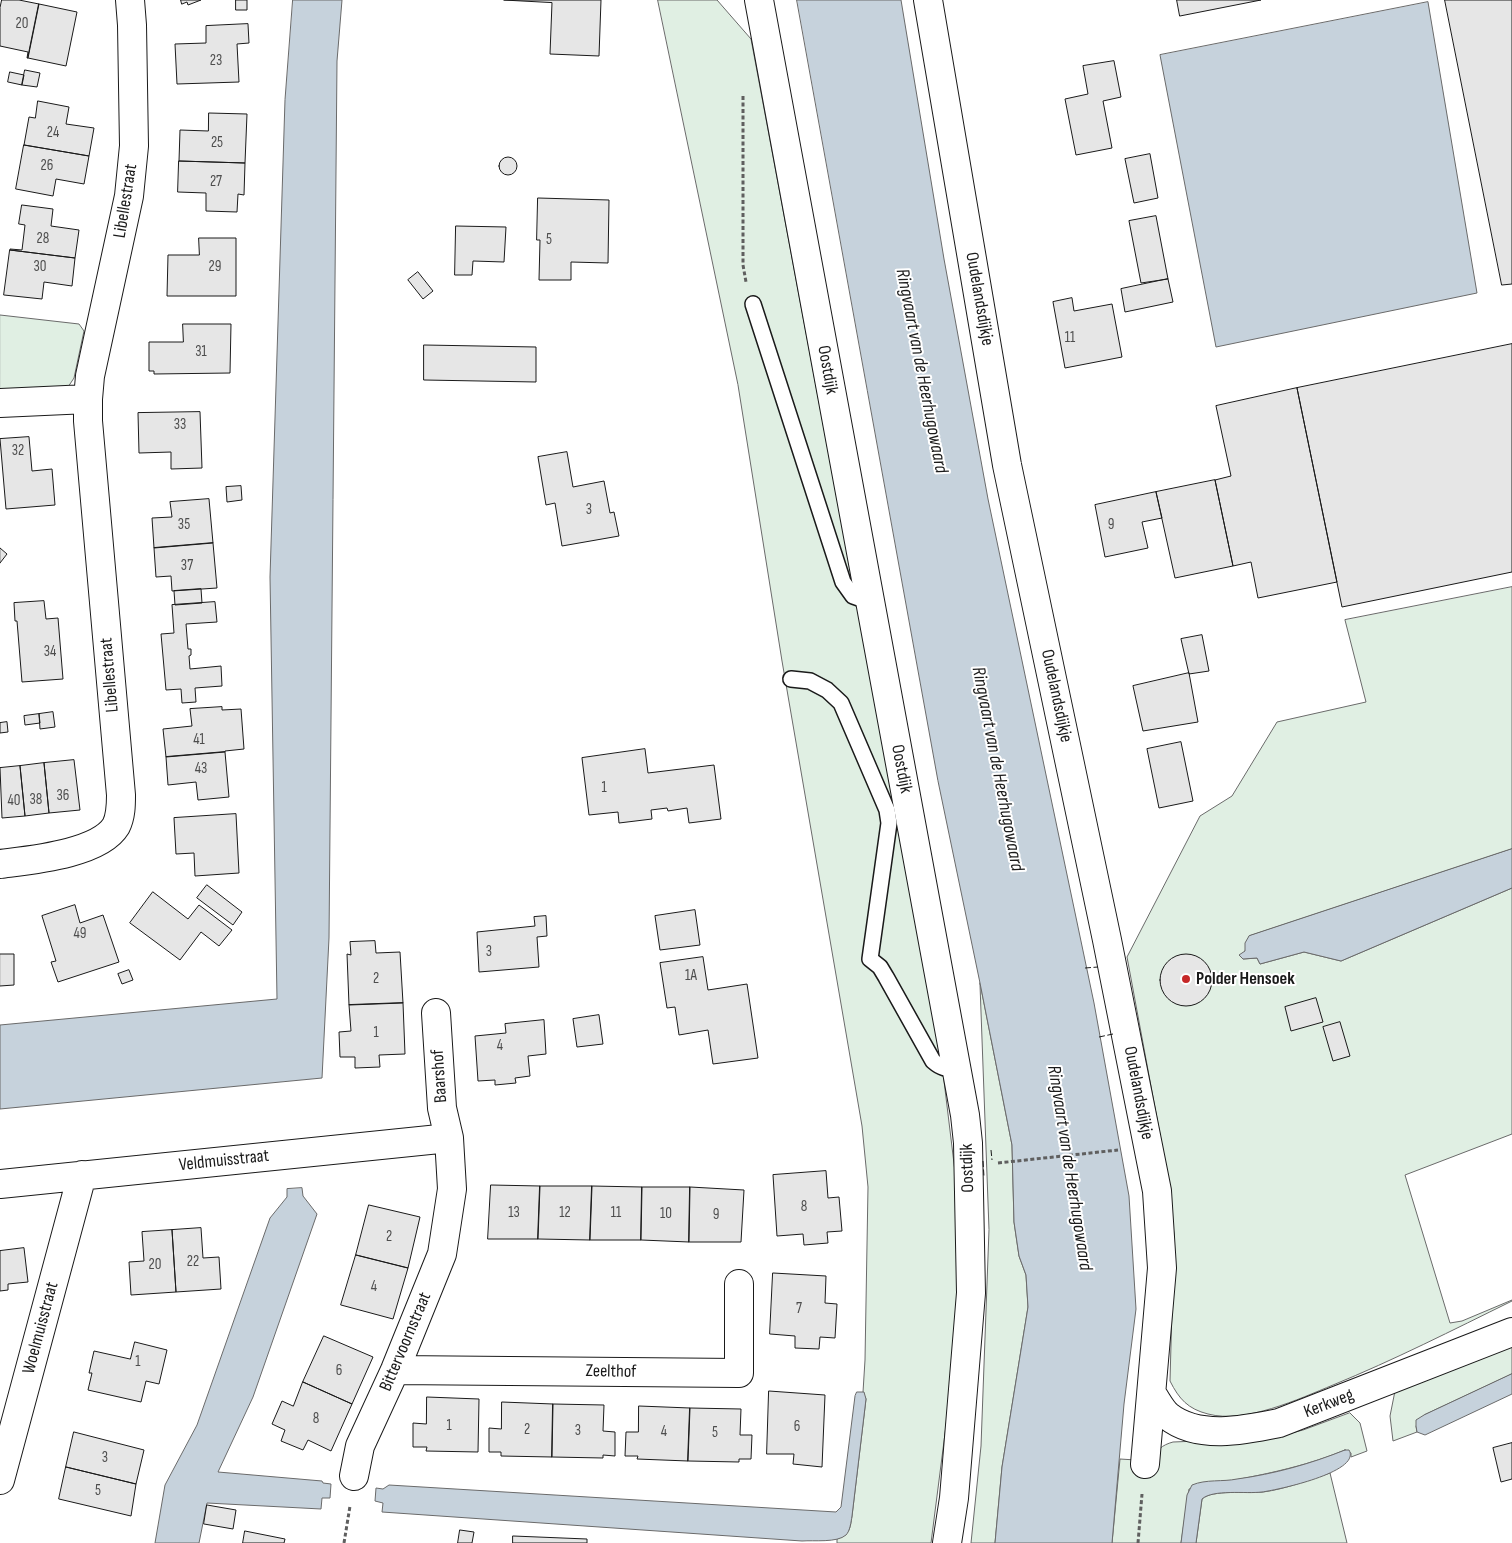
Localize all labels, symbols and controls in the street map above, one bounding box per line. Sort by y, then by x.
house number: 20 [16,15,28,33]
house number: 23 [210,52,222,70]
house number: 24 [47,124,59,142]
house number: 25 [211,134,223,152]
house number: 26 [41,157,53,175]
street label: Libellestraat [109,162,143,240]
house number: 27 [210,173,222,191]
house number: 28 [37,230,49,248]
house number: 5 [546,231,552,249]
street label: Oudelandsdijkje [960,251,998,347]
house number: 30 [34,258,46,276]
house number: 29 [209,258,221,276]
water label: Ringvaart van de Heerhugowaard [890,267,952,475]
house number: 11 [1065,329,1075,347]
house number: 31 [195,343,207,361]
street label: Oostdijk [812,344,842,396]
house number: 33 [174,416,186,434]
house number: 32 [12,442,24,460]
house number: 3 [586,501,592,519]
house number: 35 [178,516,190,534]
house number: 9 [1108,516,1114,534]
house number: 37 [181,557,193,575]
street label: Libellestraat [96,637,124,713]
house number: 34 [44,643,56,661]
street label: Oudelandsdijkje [1036,648,1076,744]
water label: Ringvaart van de Heerhugowaard [966,665,1028,873]
house number: 41 [193,731,205,749]
street label: Oostdijk [886,743,916,795]
house number: 43 [195,760,207,778]
house number: 1 [601,779,607,797]
house number: 36 [57,787,69,805]
house number: 38 [30,791,42,809]
house number: 40 [8,792,20,810]
house number: 49 [74,925,86,943]
house number: 3 [486,943,492,961]
house number: 1A [685,967,697,985]
place label: Polder Hensoek [1196,968,1295,990]
house number: 2 [373,970,379,988]
marker: Polder Hensoek [1180,973,1192,985]
house number: 1 [373,1024,379,1042]
house number: 4 [497,1037,503,1055]
street label: Oudelandsdijkje [1118,1045,1158,1141]
street label: Baarshof [427,1049,453,1103]
water label: Ringvaart van de Heerhugowaard [1042,1064,1096,1272]
street label: Oostdijk [956,1143,980,1193]
street label: Veldmuisstraat [178,1146,270,1176]
house number: 8 [801,1198,807,1216]
house number: 13 [508,1204,520,1222]
house number: 12 [559,1204,571,1222]
house number: 11 [611,1204,621,1222]
house number: 10 [660,1205,672,1223]
house number: 9 [713,1206,719,1224]
house number: 2 [386,1228,392,1246]
house number: 22 [187,1253,199,1271]
house number: 20 [149,1256,161,1274]
house number: 4 [371,1278,377,1296]
street label: Woelmuisstraat [18,1280,64,1376]
street label: Bittervoornstraat [375,1289,437,1395]
house number: 7 [796,1300,802,1318]
house number: 1 [135,1353,141,1371]
street label: Zeelthof [585,1361,637,1383]
house number: 6 [336,1362,342,1380]
street label: Kerkweg [1301,1385,1357,1423]
house number: 8 [313,1410,319,1428]
house number: 1 [446,1417,452,1435]
house number: 6 [794,1418,800,1436]
house number: 2 [524,1421,530,1439]
house number: 3 [575,1422,581,1440]
house number: 4 [661,1423,667,1441]
house number: 5 [712,1424,718,1442]
house number: 3 [102,1449,108,1467]
house number: 5 [95,1482,101,1500]

